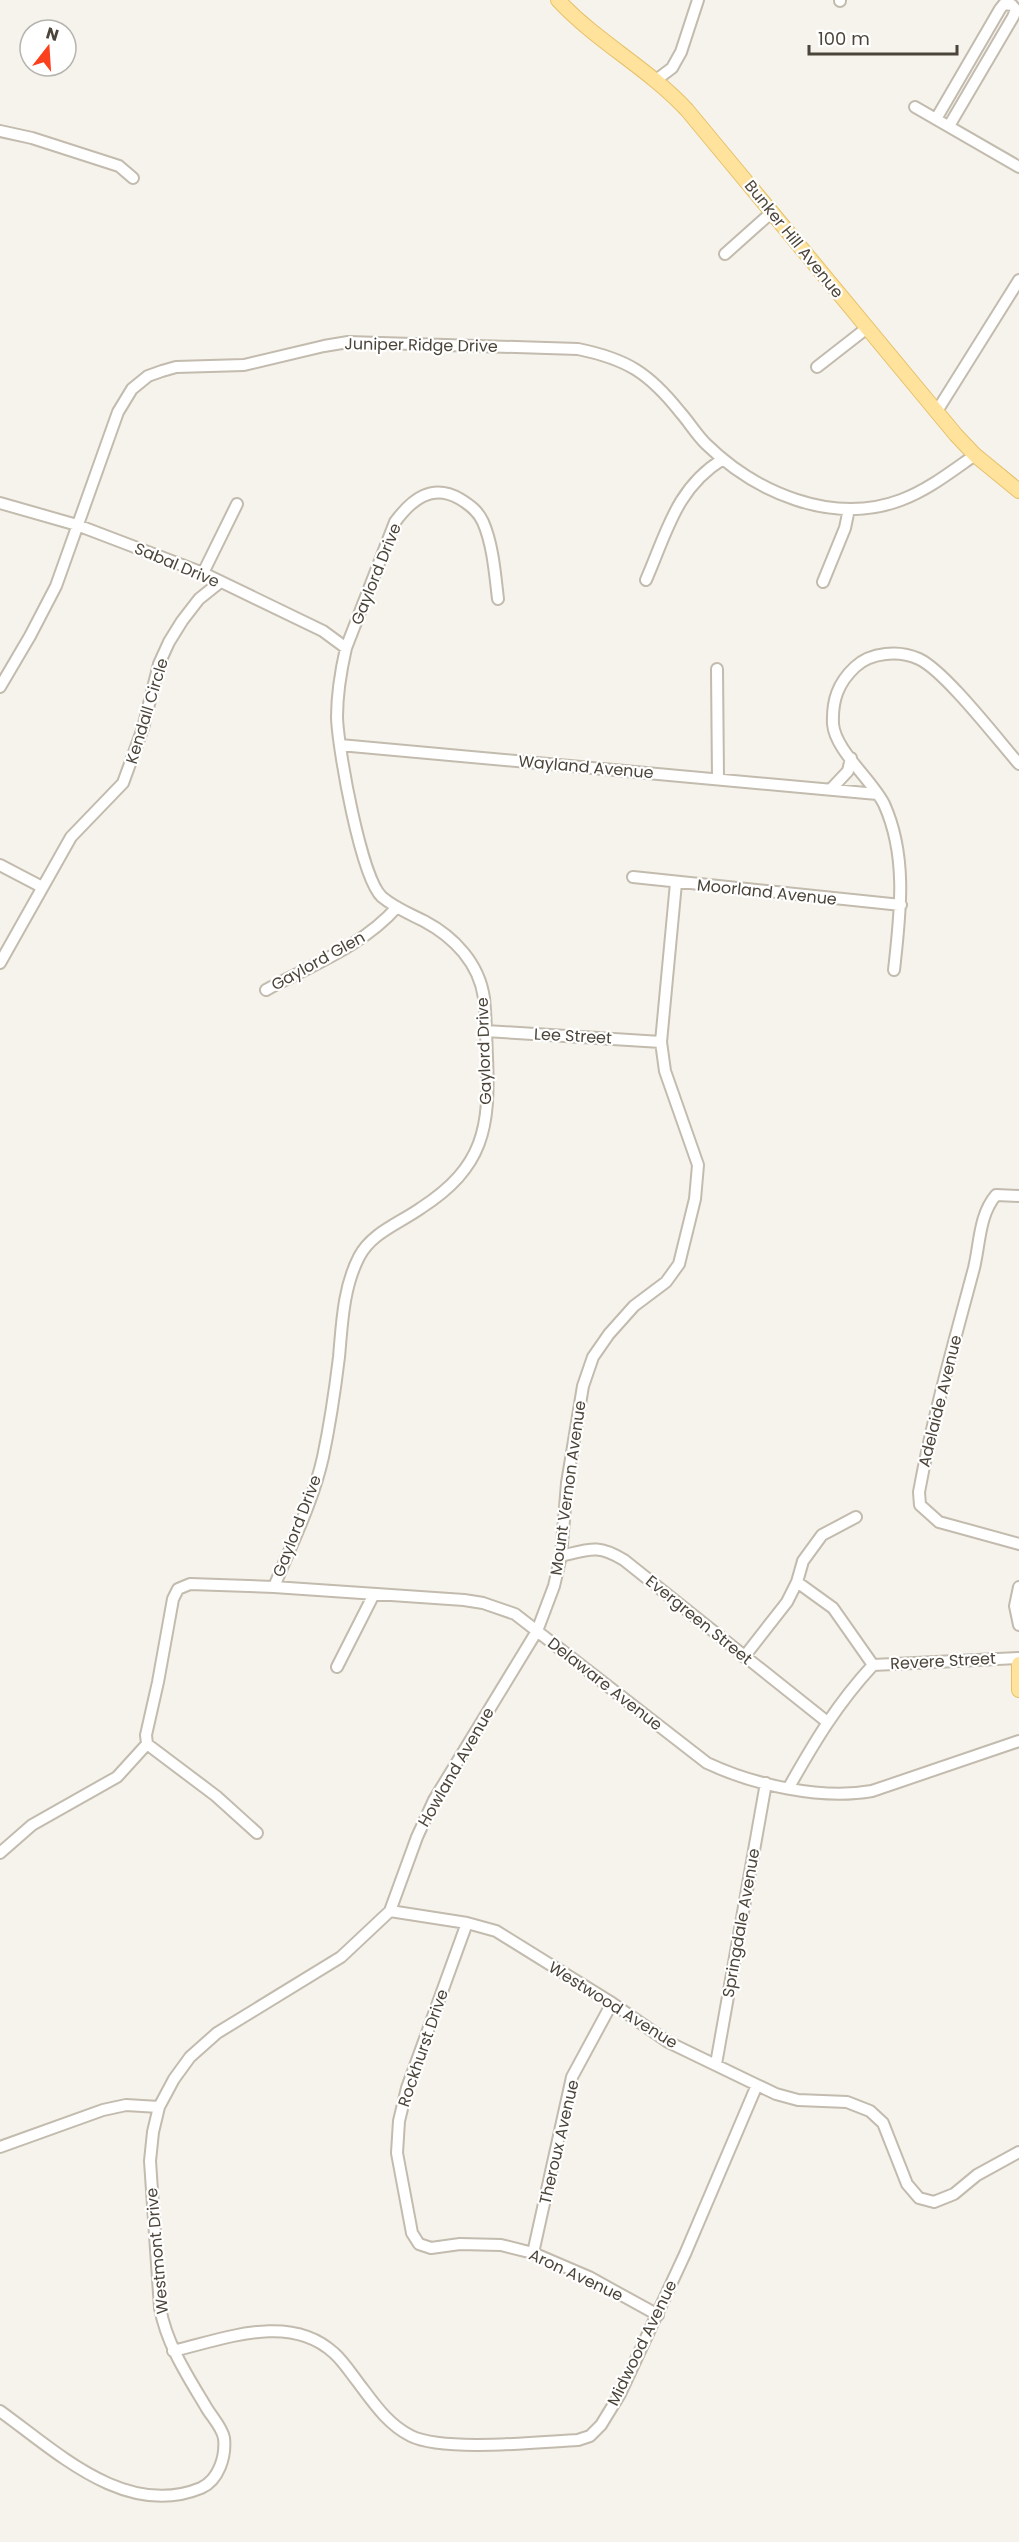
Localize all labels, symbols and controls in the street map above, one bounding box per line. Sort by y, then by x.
north arrow [18,18,78,78]
scale bar [809,18,958,56]
text: N [43,21,61,47]
text: 100 m [818,26,870,51]
street label: Bunker Hill Avenue [739,175,849,303]
street label: Juniper Ridge Drive [344,332,498,358]
street label: Gaylord Drive [345,520,407,628]
street label: Sabal Drive [131,537,223,593]
street label: Kendall Circle [120,655,174,767]
street label: Wayland Avenue [517,750,655,784]
street label: Moorland Avenue [696,873,838,911]
street label: Gaylord Glen [267,926,369,996]
street label: Gaylord Drive [471,997,497,1105]
street label: Lee Street [534,1022,613,1050]
street label: Adelaide Avenue [912,1333,968,1469]
street label: Mount Vernon Avenue [544,1399,592,1577]
street label: Gaylord Drive [267,1472,327,1580]
street label: Evergreen Street [641,1570,757,1670]
street label: Delaware Avenue [543,1632,667,1736]
street label: Revere Street [890,1647,996,1675]
street label: Howland Avenue [412,1703,500,1831]
street label: Springdale Avenue [717,1847,765,1999]
street label: Westwood Avenue [544,1956,682,2054]
street label: Rockhurst Drive [392,1986,454,2110]
street label: Theroux Avenue [533,2077,585,2207]
street label: Westmont Drive [140,2187,174,2315]
street label: Aron Avenue [525,2243,627,2307]
street label: Midwood Avenue [602,2276,682,2410]

